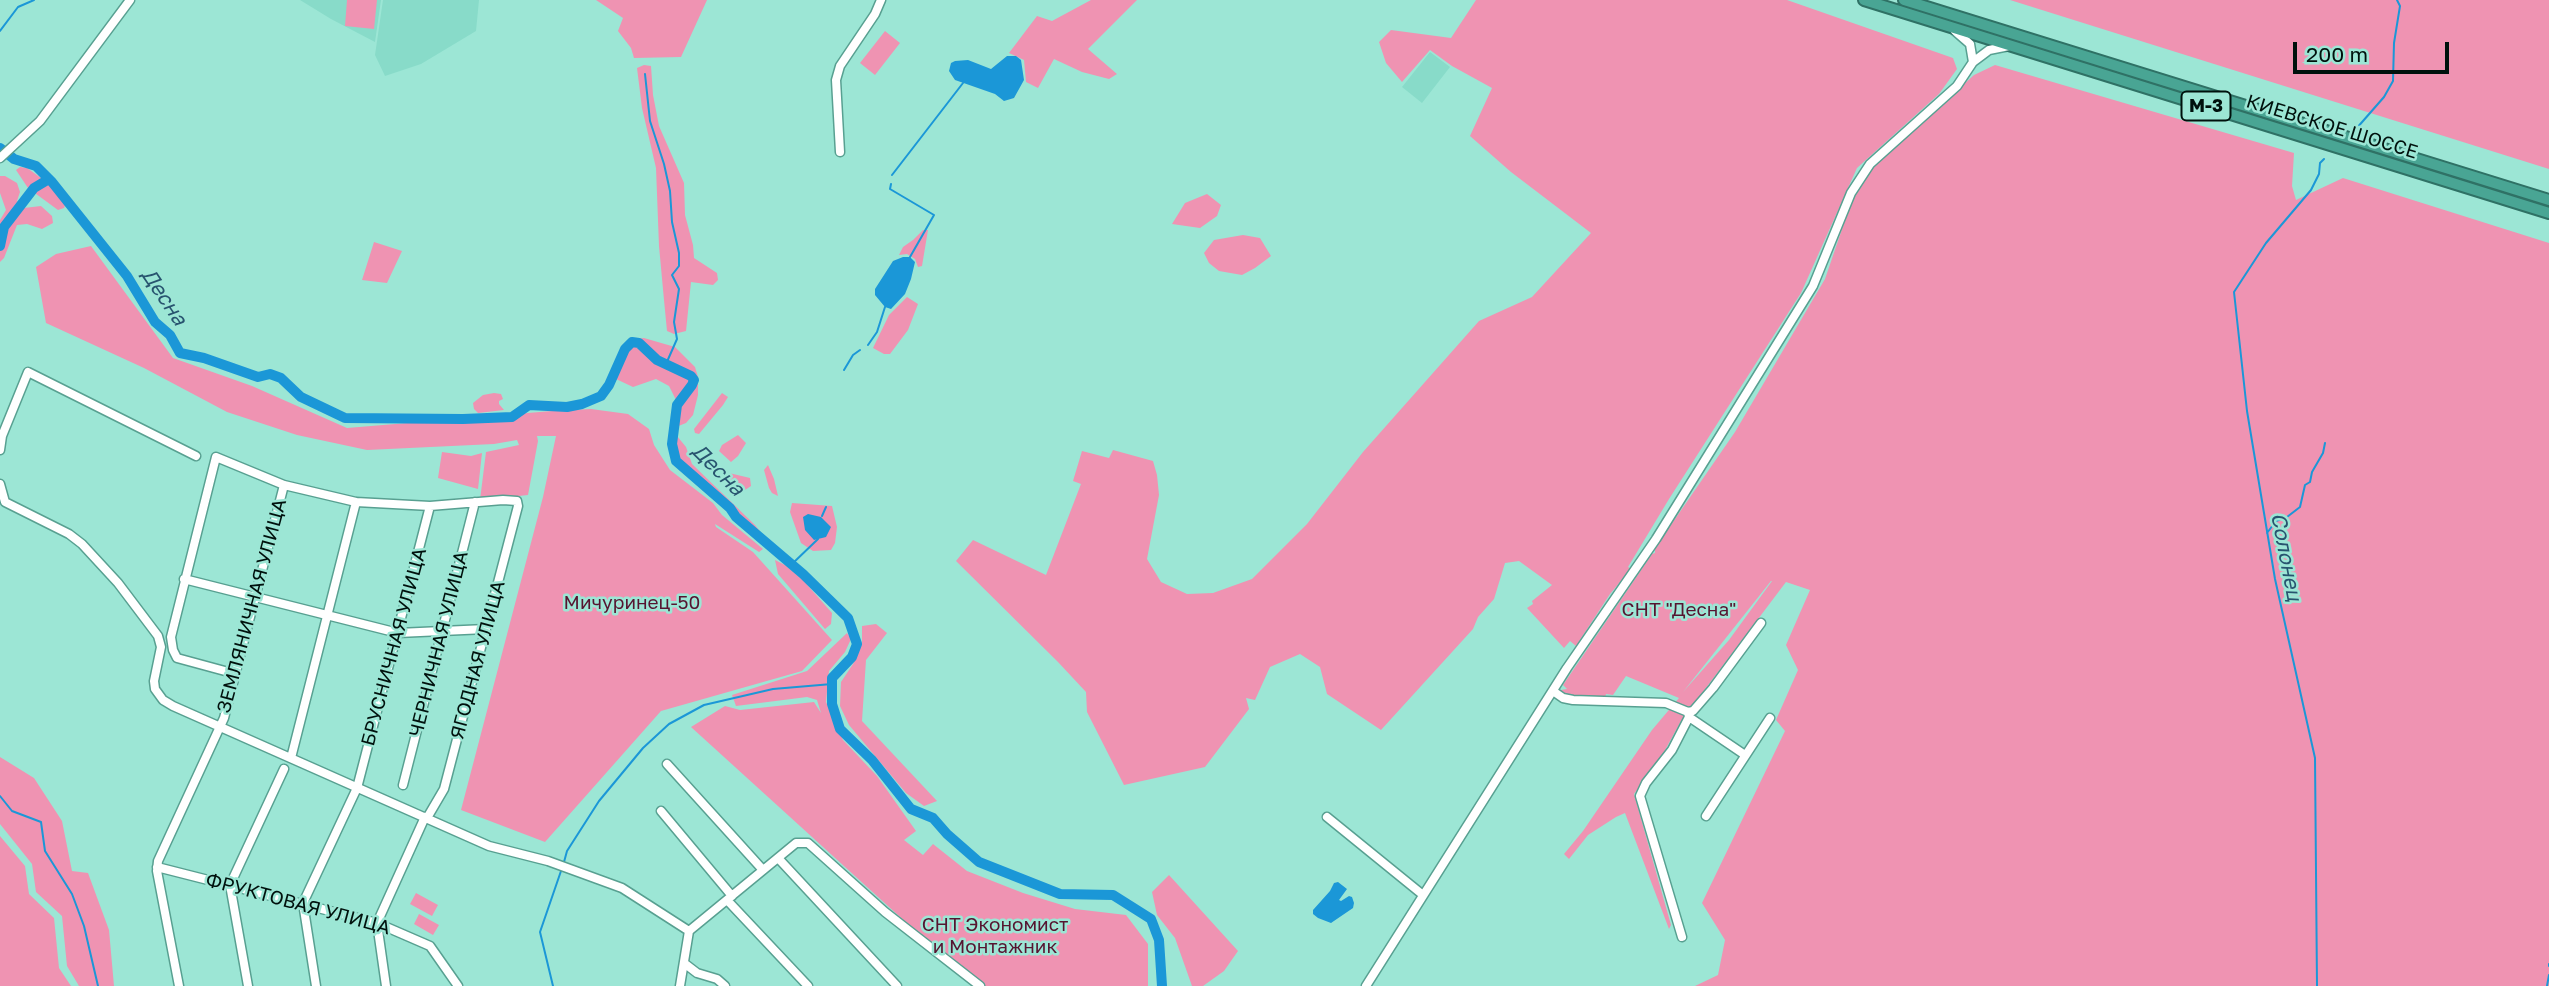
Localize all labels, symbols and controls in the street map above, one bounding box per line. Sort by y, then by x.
scale bar [2297,28,2453,72]
text: 200 m [2306,41,2368,67]
street label: КИЕВСКОЕ ШОССЕ [2244,90,2420,164]
road number: М-3 [2182,92,2230,120]
water label: Десна [136,264,192,330]
water label: Десна [687,439,749,501]
street label: ЗЕМЛЯНИЧНАЯ УЛИЦА [212,496,292,716]
water label: Солонец [2265,511,2307,603]
street label: БРУСНИЧНАЯ УЛИЦА [357,546,431,748]
street label: ЧЕРНИЧНАЯ УЛИЦА [405,549,473,739]
street label: ЯГОДНАЯ УЛИЦА [446,578,510,742]
park label: Мичуринец-50 [564,592,700,614]
park label: СНТ "Десна" [1622,599,1736,621]
street label: ФРУКТОВАЯ УЛИЦА [203,868,393,940]
park label: СНТ Экономист и Монтажник [922,914,1068,958]

